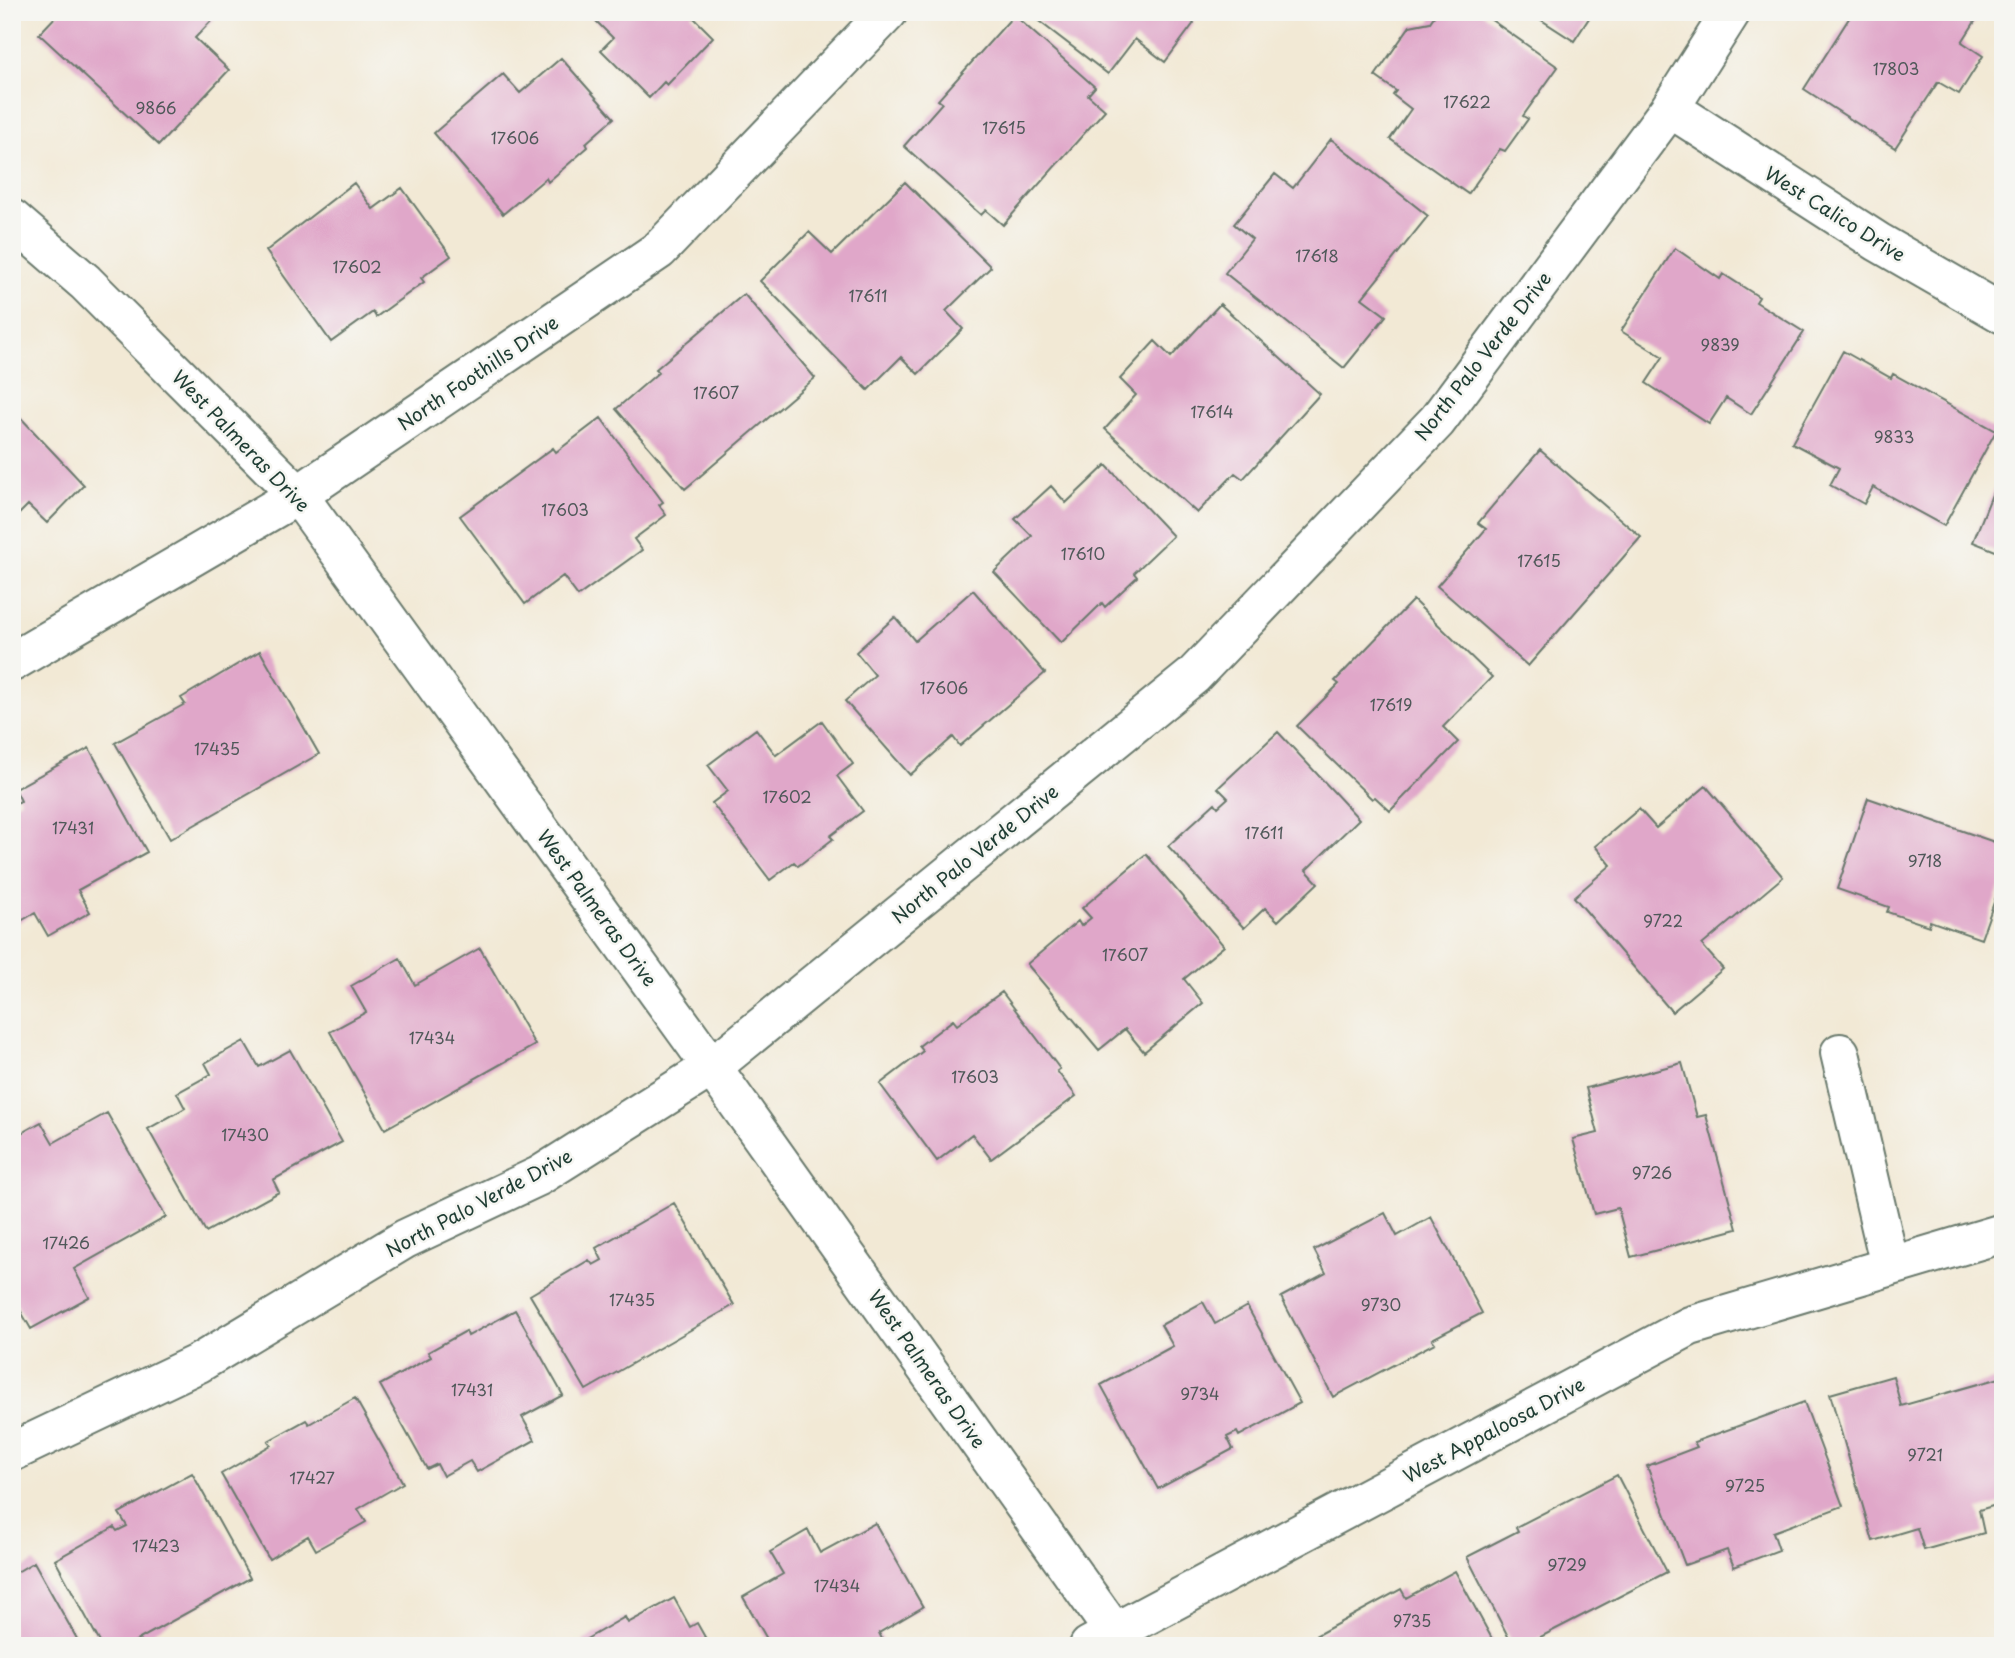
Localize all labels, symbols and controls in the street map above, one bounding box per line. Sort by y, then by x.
house number: 17803 [1873,56,1919,80]
house number: 17622 [1443,89,1491,113]
house number: 9866 [135,95,177,119]
house number: 17615 [982,115,1026,139]
house number: 17606 [491,125,539,149]
street label: West Calico Drive [1760,159,1911,268]
house number: 17618 [1295,243,1339,267]
house number: 17602 [332,254,382,278]
street label: North Palo Verde Drive [1407,265,1557,446]
house number: 17611 [849,283,887,307]
street label: North Foothills Drive [391,308,564,437]
house number: 9839 [1700,332,1740,356]
street label: West Palmeras Drive [166,363,317,518]
house number: 17607 [693,380,739,404]
house number: 17614 [1190,399,1234,423]
house number: 9833 [1874,424,1914,448]
house number: 17603 [541,497,589,521]
house number: 17610 [1061,541,1105,565]
house number: 17615 [1517,548,1561,572]
house number: 17606 [920,675,968,699]
house number: 17619 [1370,692,1412,716]
house number: 17435 [194,736,240,760]
street label: North Palo Verde Drive [885,777,1064,929]
house number: 17602 [762,784,812,808]
house number: 17431 [52,815,94,839]
house number: 17611 [1245,820,1283,844]
street label: West Palmeras Drive [531,823,664,992]
house number: 9718 [1908,848,1942,872]
house number: 9722 [1643,908,1683,932]
house number: 17607 [1102,942,1148,966]
house number: 17434 [409,1025,455,1049]
house number: 17603 [951,1064,999,1088]
house number: 17430 [221,1122,269,1146]
street label: North Palo Verde Drive [380,1141,577,1263]
house number: 9726 [1632,1160,1672,1184]
house number: 17426 [42,1230,90,1254]
street label: West Palmeras Drive [862,1283,993,1454]
house number: 17435 [609,1287,655,1311]
house number: 9730 [1361,1292,1401,1316]
street label: West Appaloosa Drive [1398,1369,1589,1489]
house number: 17431 [451,1377,493,1401]
house number: 9734 [1180,1381,1220,1405]
house number: 9721 [1907,1442,1943,1466]
house number: 17427 [289,1465,335,1489]
house number: 9725 [1725,1473,1765,1497]
house number: 17423 [132,1533,180,1557]
house number: 9729 [1547,1552,1587,1576]
house number: 17434 [814,1573,860,1597]
house number: 9735 [1393,1608,1431,1632]

